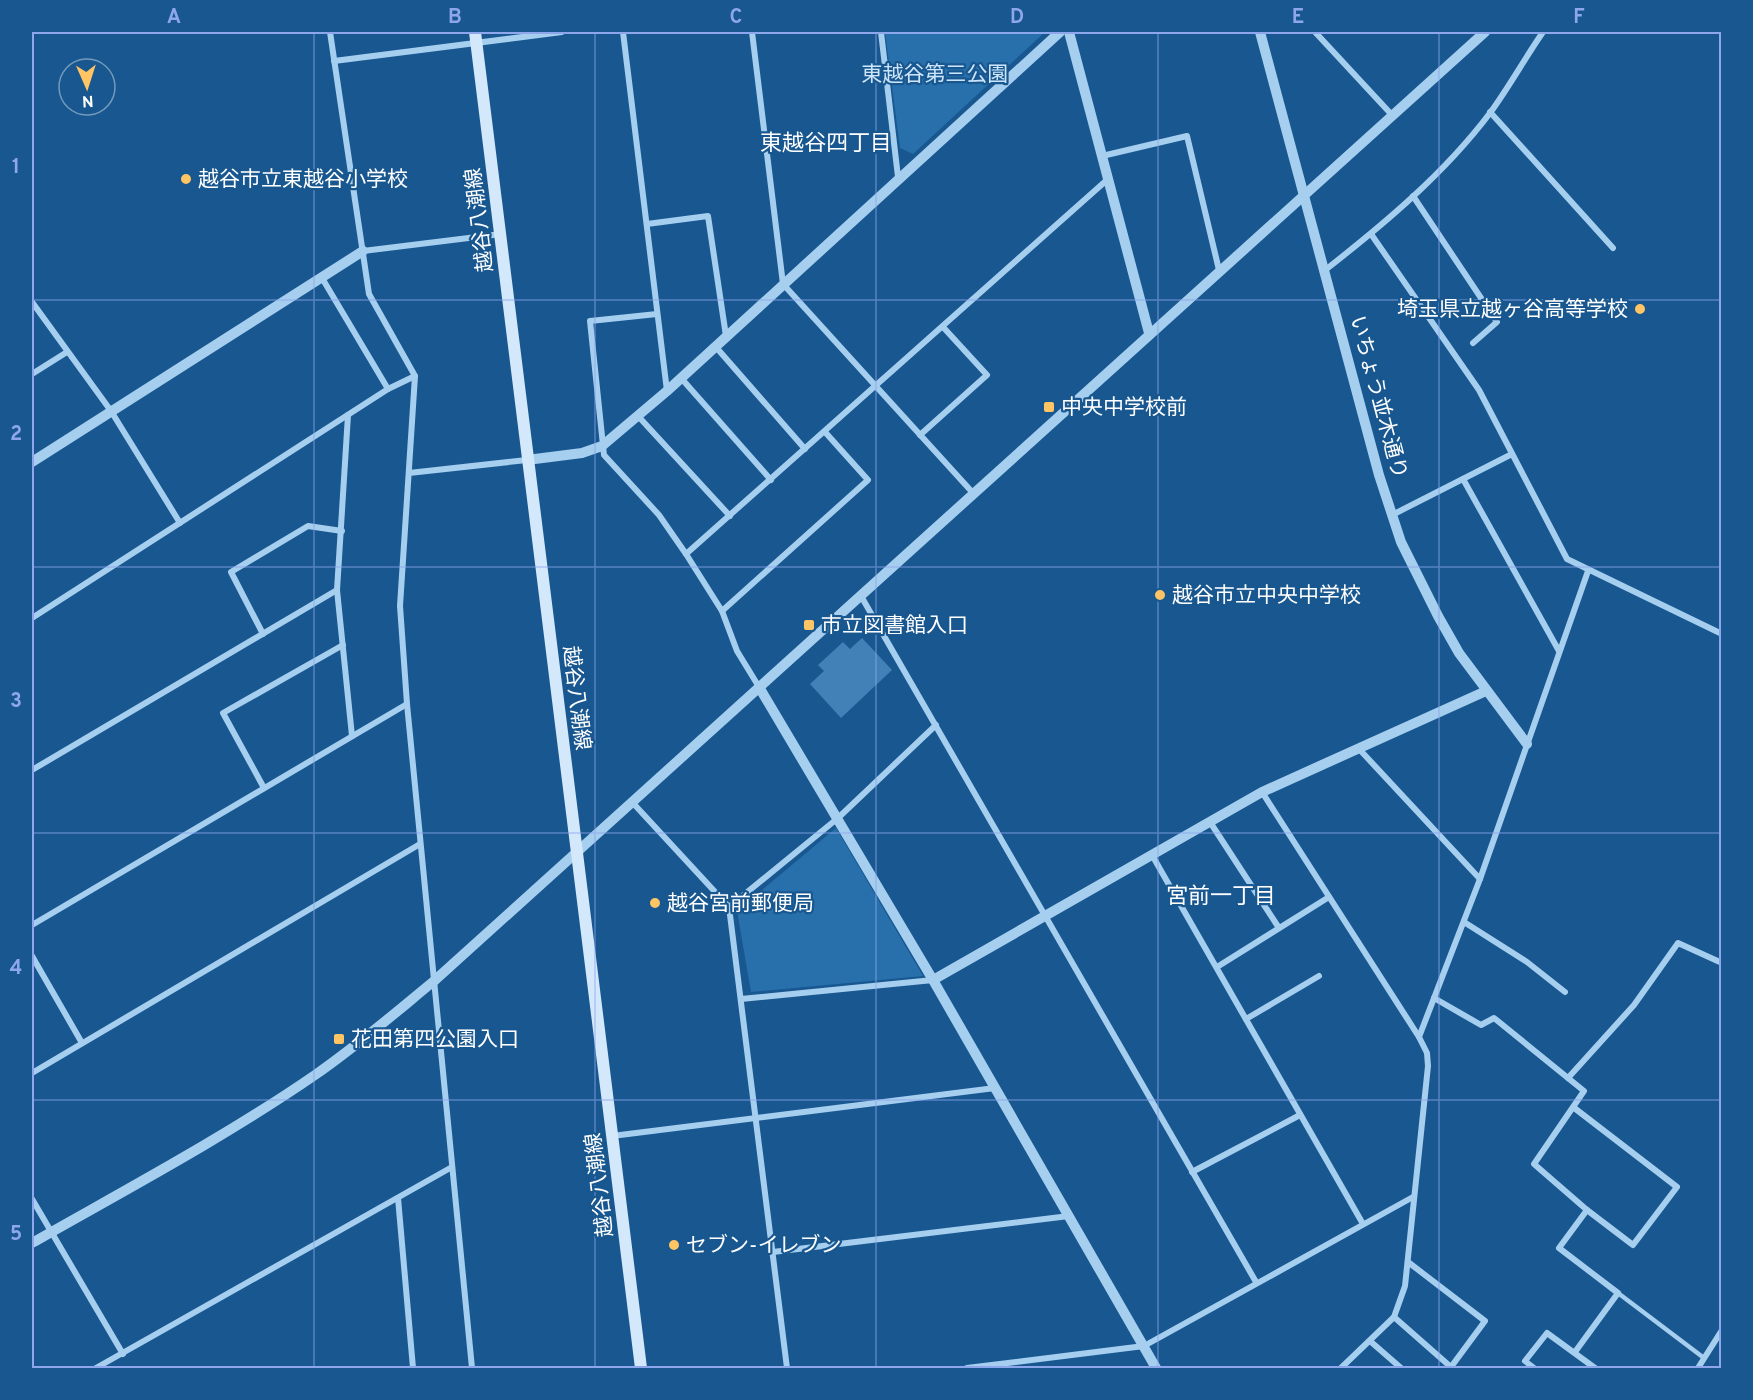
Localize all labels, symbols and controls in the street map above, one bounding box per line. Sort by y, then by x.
text: A [167,5,181,31]
text: B [448,5,462,31]
text: C [730,5,742,31]
text: D [1010,5,1024,31]
text: E [1292,5,1304,31]
text: F [1573,5,1585,31]
north arrow [57,57,117,117]
park label: 東越谷第三公園 [862,62,1009,89]
text: N [81,90,94,110]
district label: 東越谷四丁目 [760,131,892,158]
text: 1 [12,155,20,181]
street label: 越谷八潮線 [461,166,500,274]
place label: 越谷市立東越谷小学校 [198,167,408,194]
marker: 越谷市立東越谷小学校 [179,172,193,186]
place label: 埼玉県立越ヶ谷高等学校 [1397,297,1628,324]
marker: 埼玉県立越ヶ谷高等学校 [1633,302,1647,316]
street label: いちょう並木通り [1343,313,1412,482]
place label: 中央中学校前 [1061,395,1187,422]
marker: 中央中学校前 [1042,400,1056,414]
text: 2 [10,422,22,448]
place label: 越谷市立中央中学校 [1172,583,1361,610]
marker: 越谷市立中央中学校 [1153,588,1167,602]
place label: 市立図書館入口 [821,613,968,640]
marker: 市立図書館入口 [802,618,816,632]
street label: 越谷八潮線 [556,644,595,752]
text: 3 [10,689,22,715]
district label: 宮前一丁目 [1166,884,1276,911]
place label: 越谷宮前郵便局 [667,891,814,918]
marker: 越谷宮前郵便局 [648,896,662,910]
text: 4 [10,956,22,982]
place label: 花田第四公園入口 [351,1027,519,1054]
marker: 花田第四公園入口 [332,1032,346,1046]
street label: 越谷八潮線 [581,1131,620,1239]
text: 5 [10,1222,22,1248]
place label: セブン-イレブン [686,1233,841,1260]
marker: セブン-イレブン [667,1238,681,1252]

